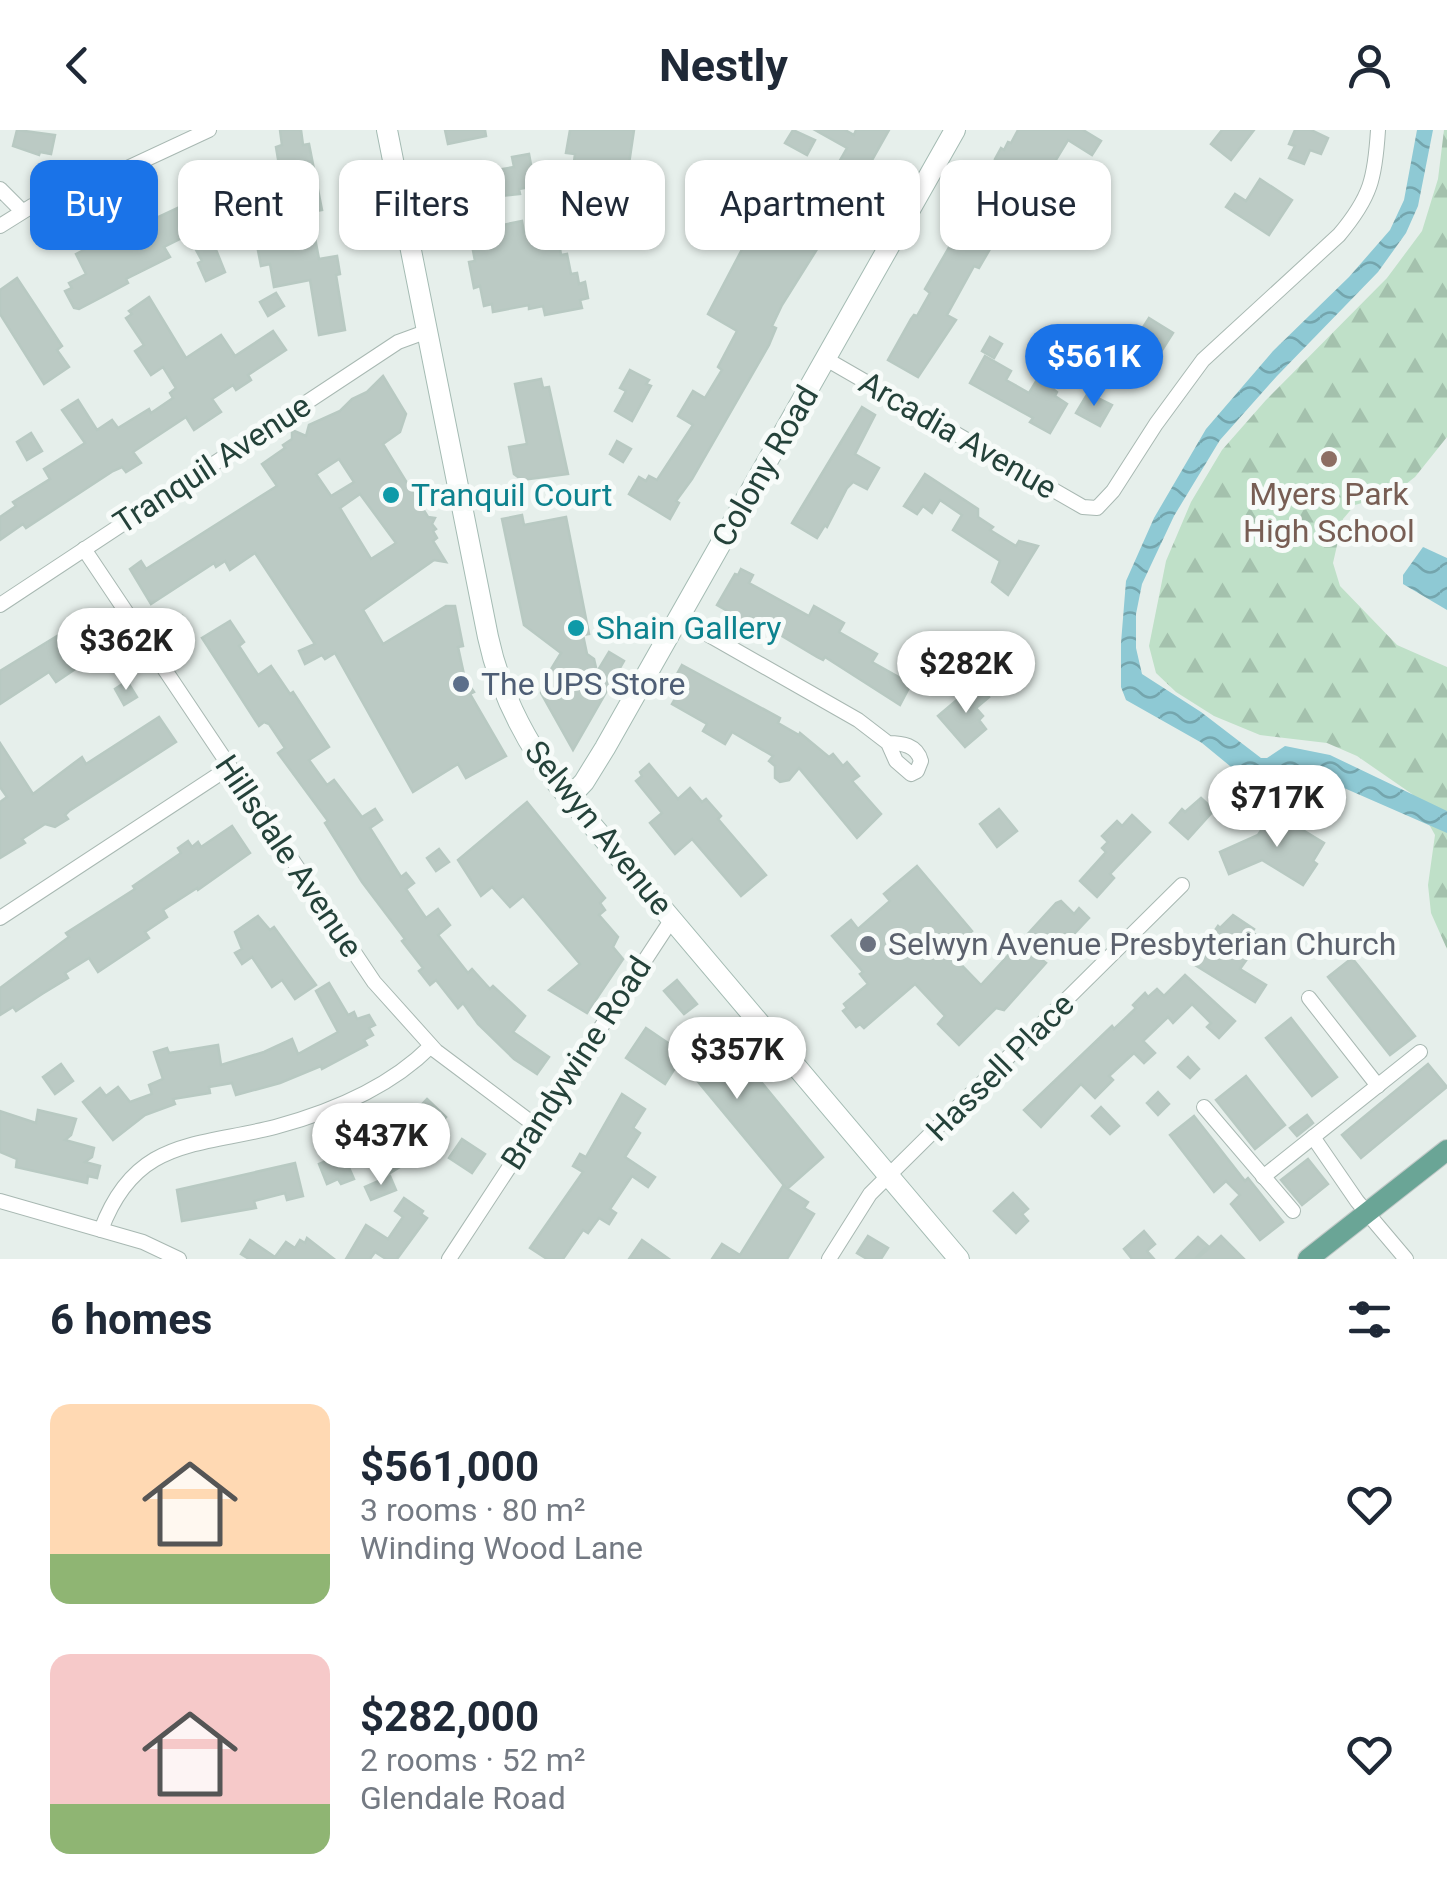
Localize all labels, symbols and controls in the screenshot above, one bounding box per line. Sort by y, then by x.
icon: back [50,38,105,93]
icon: person [1342,38,1397,93]
text: Nestly [659,39,788,92]
chip: Buy [30,160,158,250]
chip: Rent [178,160,319,250]
chip: Filters [339,160,505,250]
chip: New [525,160,665,250]
chip: Apartment [685,160,920,250]
chip: House [940,160,1111,250]
pin: $561K [1024,324,1164,409]
text: $561K [1047,337,1141,375]
street label: Arcadia Avenue [853,363,1063,507]
street label: Colony Road [704,379,826,553]
street label: Tranquil Avenue [106,386,318,542]
marker: Myers Park High School [1318,448,1340,470]
place label: Myers Park High School [1243,475,1415,550]
place label: Tranquil Court [411,476,612,514]
marker: Tranquil Court [380,484,402,506]
pin: $362K [56,608,196,693]
place label: Shain Gallery [596,609,781,647]
marker: Shain Gallery [565,617,587,639]
text: $362K [79,621,173,659]
pin: $282K [896,631,1036,716]
text: $282K [919,644,1013,682]
place label: The UPS Store [481,665,685,703]
marker: The UPS Store [450,673,472,695]
street label: Selwyn Avenue [517,733,681,923]
street label: Hillsdale Avenue [207,748,371,964]
pin: $717K [1207,765,1347,850]
text: $717K [1230,778,1324,816]
place label: Selwyn Avenue Presbyterian Church [888,925,1396,963]
marker: Selwyn Avenue Presbyterian Church [857,933,879,955]
street label: Brandywine Road [493,949,659,1177]
street label: Hassell Place [918,985,1082,1149]
pin: $357K [667,1017,807,1102]
text: $357K [690,1030,784,1068]
pin: $437K [311,1103,451,1188]
text: $437K [334,1116,428,1154]
icon: filters [1342,1292,1397,1347]
text: 6 homes [50,1295,212,1344]
text: $561,000 [360,1442,539,1491]
icon: home [130,1444,250,1564]
icon: heart [1342,1477,1397,1532]
text: 3 rooms · 80 m² [360,1491,585,1529]
text: Winding Wood Lane [360,1529,643,1567]
text: $282,000 [360,1692,539,1741]
icon: home [130,1694,250,1814]
icon: heart [1342,1727,1397,1782]
text: 2 rooms · 52 m² [360,1741,585,1779]
text: Glendale Road [360,1779,566,1817]

